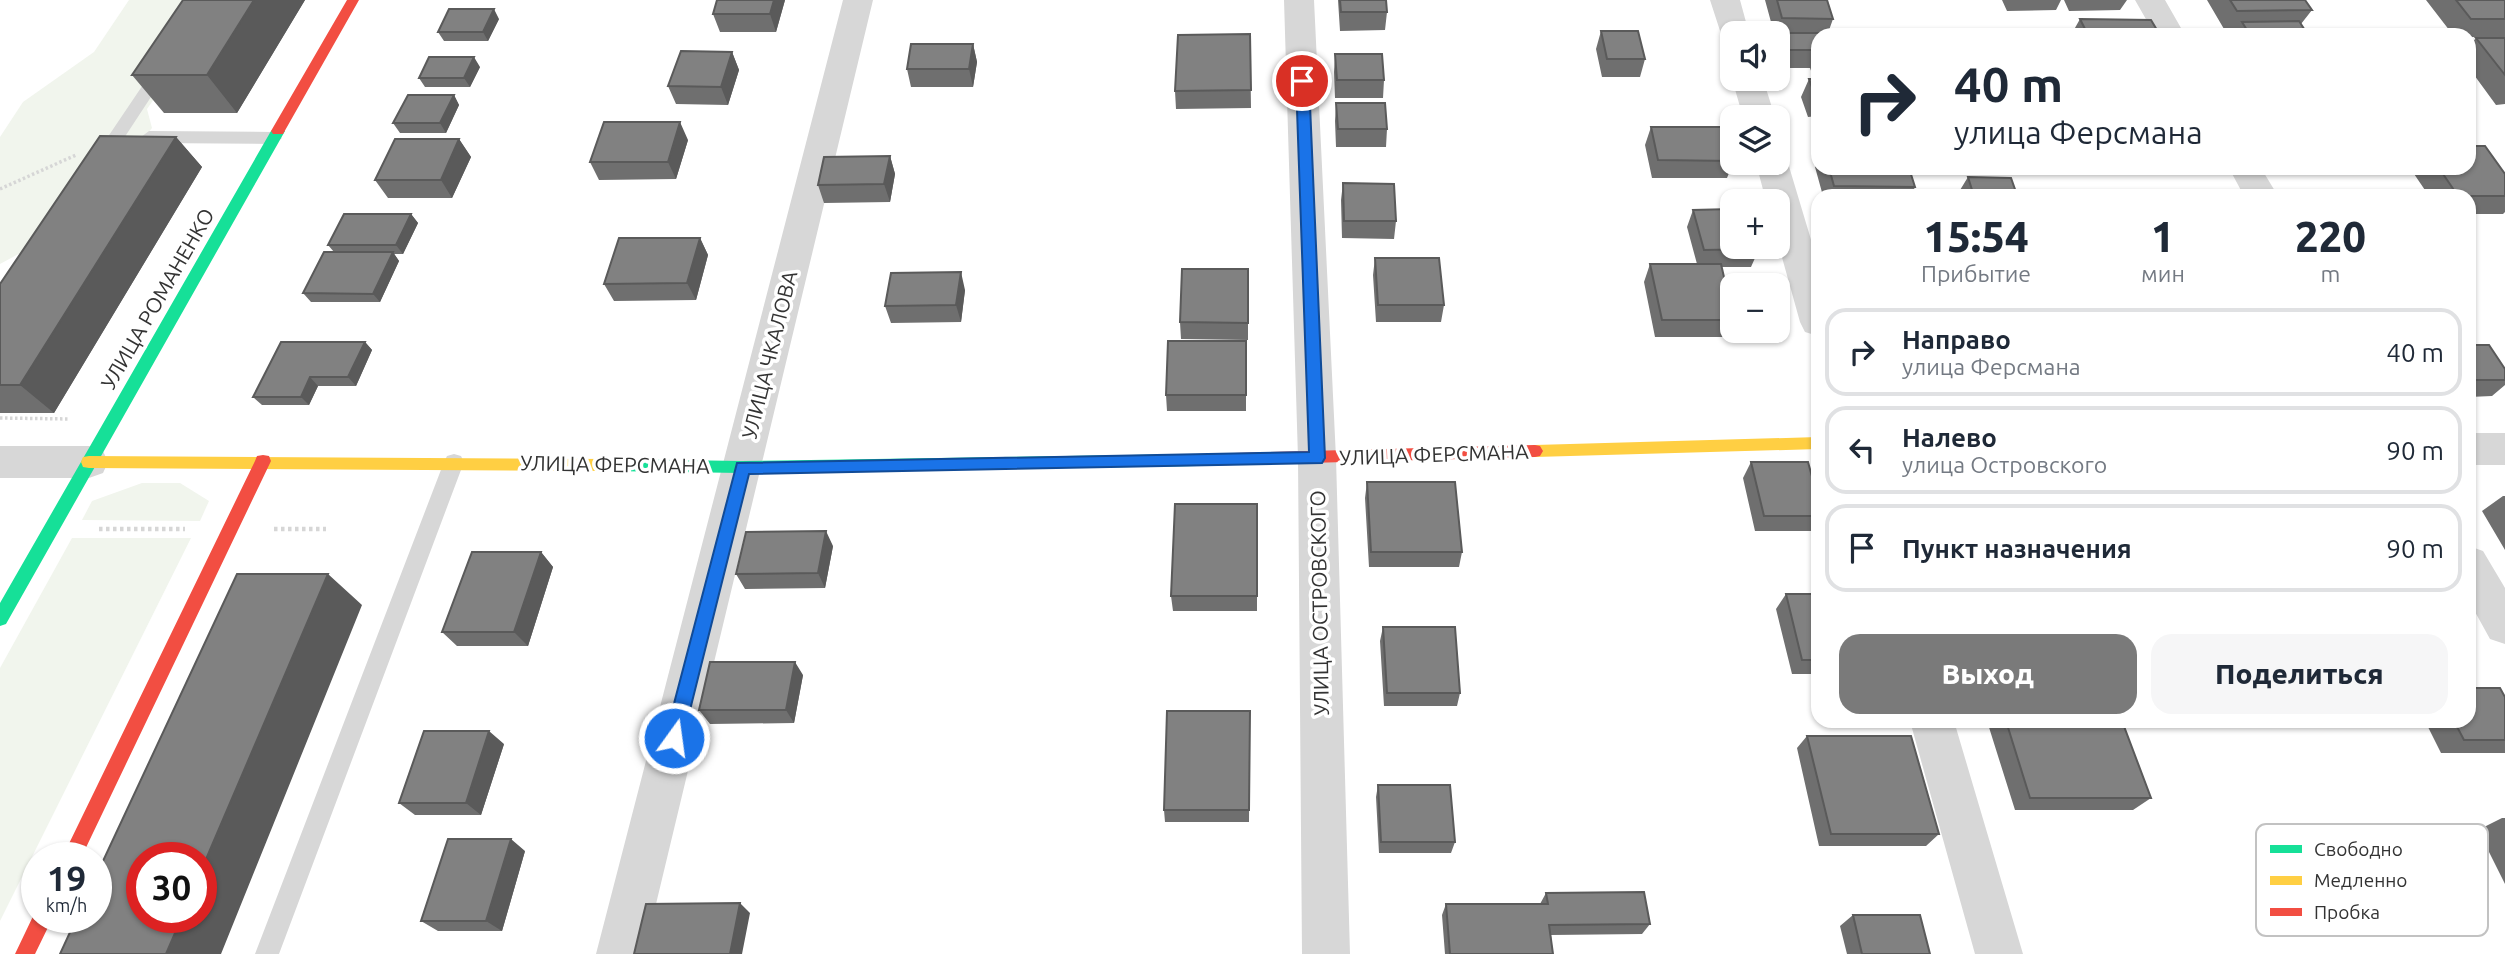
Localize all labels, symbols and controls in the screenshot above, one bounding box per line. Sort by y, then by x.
map controls [1720,21,1790,343]
button: sound [1720,21,1790,91]
pin [1272,51,1332,111]
icon: right [1839,56,1930,147]
text: 40 m [1954,56,2063,111]
icon: arrive [1283,62,1321,100]
button: layers [1720,105,1790,175]
text: улица Ферсмана [1954,114,2203,150]
button: + [1720,189,1790,259]
street label: УЛИЦА РОМАНЕНКО [96,204,219,393]
text: 15:54 [1923,213,2029,260]
text: 1 [2151,213,2175,260]
text: 220 [2295,213,2366,260]
text: Прибытие [1921,261,2031,286]
text: мин [2141,261,2185,286]
text: m [2320,261,2340,286]
street label: УЛИЦА ЧКАЛОВА [737,268,802,441]
button: − [1720,273,1790,343]
text: Направо [1902,325,2011,354]
icon: right [1843,333,1881,371]
text: 40 m [2386,338,2444,367]
text: улица Ферсмана [1902,354,2081,379]
text: Налево [1902,423,1997,452]
icon: left [1843,431,1881,469]
text: 90 m [2386,436,2444,465]
street label: УЛИЦА ФЕРСМАНА [1339,439,1529,469]
street label: УЛИЦА ФЕРСМАНА [520,450,710,478]
text: улица Островского [1902,452,2107,477]
street label: УЛИЦА ОСТРОВСКОГО [1305,490,1333,716]
icon: arrive [1843,529,1881,567]
text: Пункт назначения [1902,534,2132,563]
text: 90 m [2386,534,2444,563]
button: Выход [1839,634,2137,714]
button: Поделиться [2151,634,2448,714]
position arrow [637,701,711,775]
legend [2256,824,2488,936]
text: Свободно [2314,838,2403,860]
speed limit sign: 30 [126,842,217,933]
text: 19 [47,858,86,898]
text: Медленно [2314,869,2407,891]
text: km/h [46,895,87,915]
text: Пробка [2314,901,2380,923]

